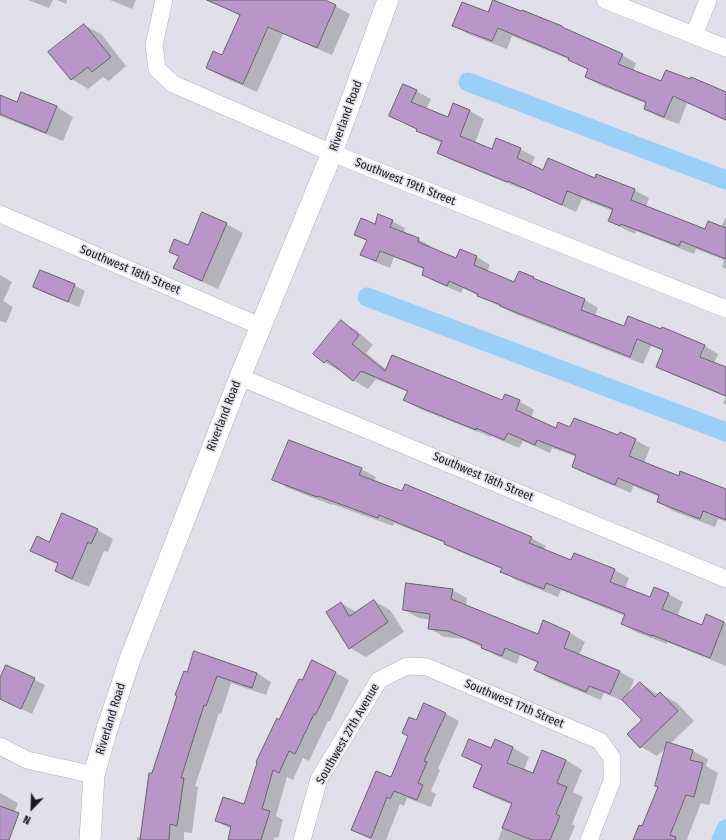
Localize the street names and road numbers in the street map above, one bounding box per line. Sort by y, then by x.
street label: Riverland Road [327,79,365,153]
street label: Southwest 19th Street [352,155,458,209]
street label: Southwest 18th Street [78,242,182,298]
street label: Riverland Road [204,379,244,453]
street label: Southwest 18th Street [431,449,535,505]
street label: Southwest 17th Street [462,677,566,731]
street label: Riverland Road [93,681,129,757]
street label: Southwest 27th Avenue [313,681,383,787]

